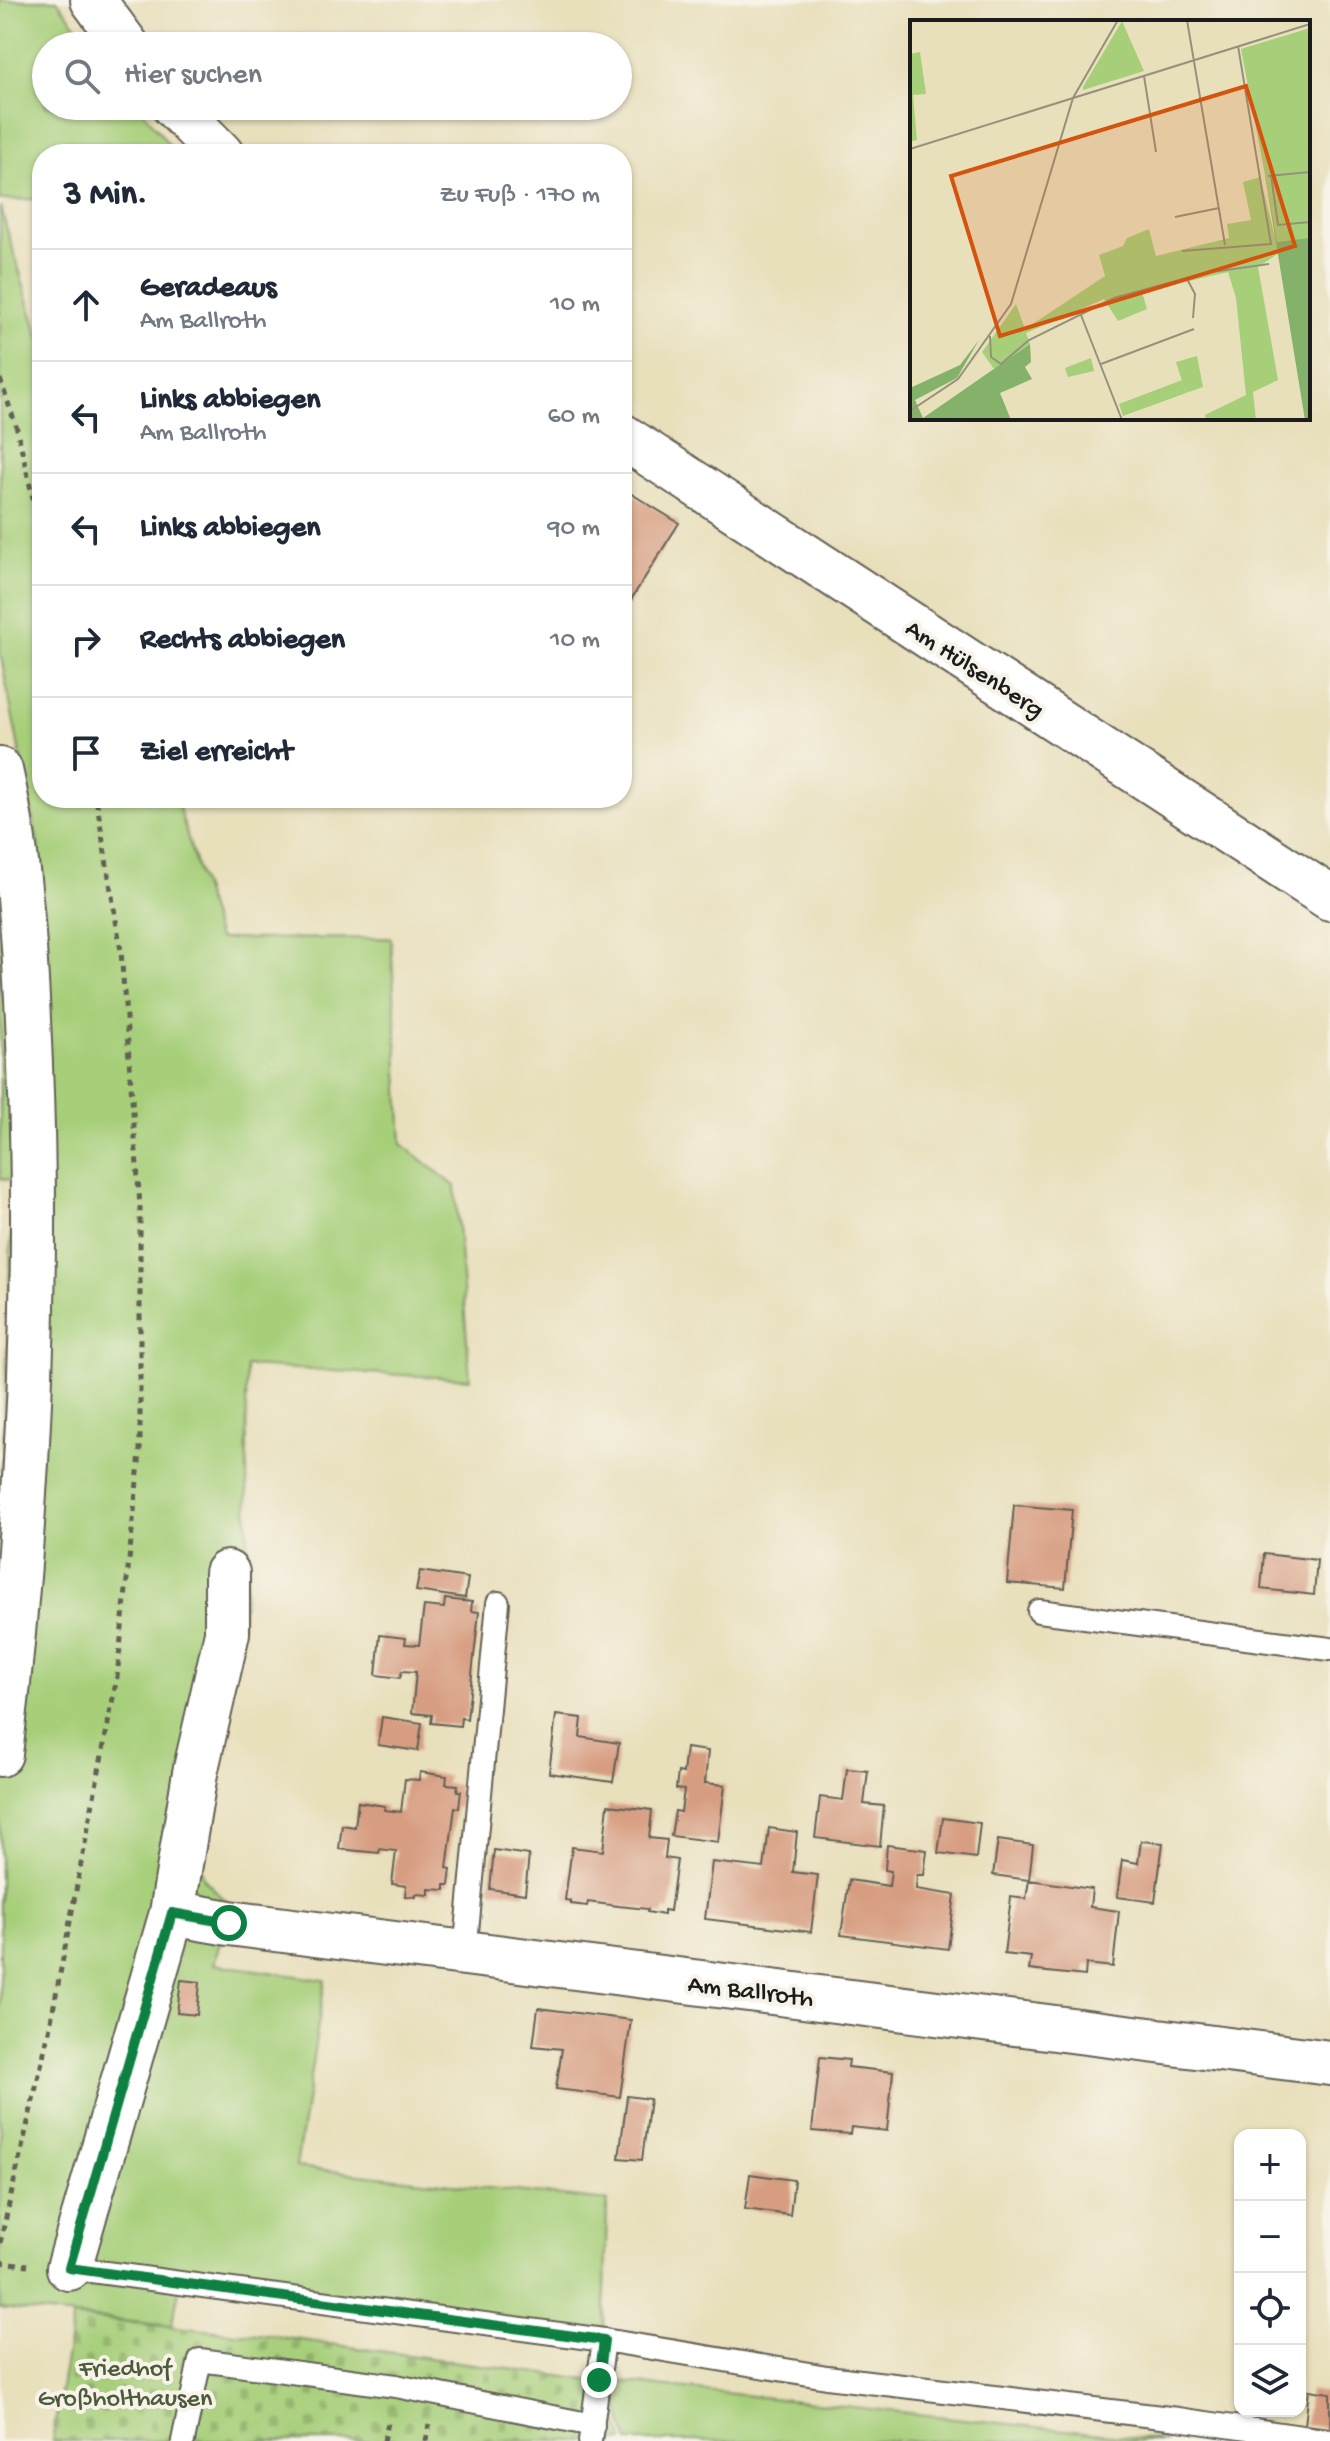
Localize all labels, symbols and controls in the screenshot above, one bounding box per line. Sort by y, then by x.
inset map [910,20,1310,420]
search box [32,32,632,120]
icon: search [60,54,104,98]
text: Hier suchen [124,59,262,94]
text: 3 Min. [64,176,148,216]
text: Zu Fuß · 170 m [440,181,600,212]
text: Geradeaus [140,272,277,307]
icon: ahead [64,283,108,327]
text: 10 m [550,290,600,321]
text: Am Ballroth [140,307,266,338]
text: Links abbiegen [140,384,320,419]
icon: left [64,395,108,439]
text: 60 m [547,402,600,433]
text: Am Ballroth [140,419,266,450]
icon: left [64,507,108,551]
text: Links abbiegen [140,512,320,547]
text: 90 m [548,514,600,545]
street label: Am Hülsenberg [898,614,1049,727]
icon: right [64,619,108,663]
text: Rechts abbiegen [140,624,345,659]
text: 10 m [550,626,600,657]
icon: arrive [64,731,108,775]
text: Ziel erreicht [140,736,292,771]
route start [211,1905,247,1941]
street label: Am Ballroth [686,1970,815,2017]
map controls [1234,2129,1306,2417]
button: + [1234,2129,1306,2201]
button: − [1234,2201,1306,2273]
button: locate [1234,2273,1306,2345]
button: layers [1234,2345,1306,2417]
park label: Friedhof Großholthausen [38,2355,213,2416]
route end [581,2362,617,2398]

